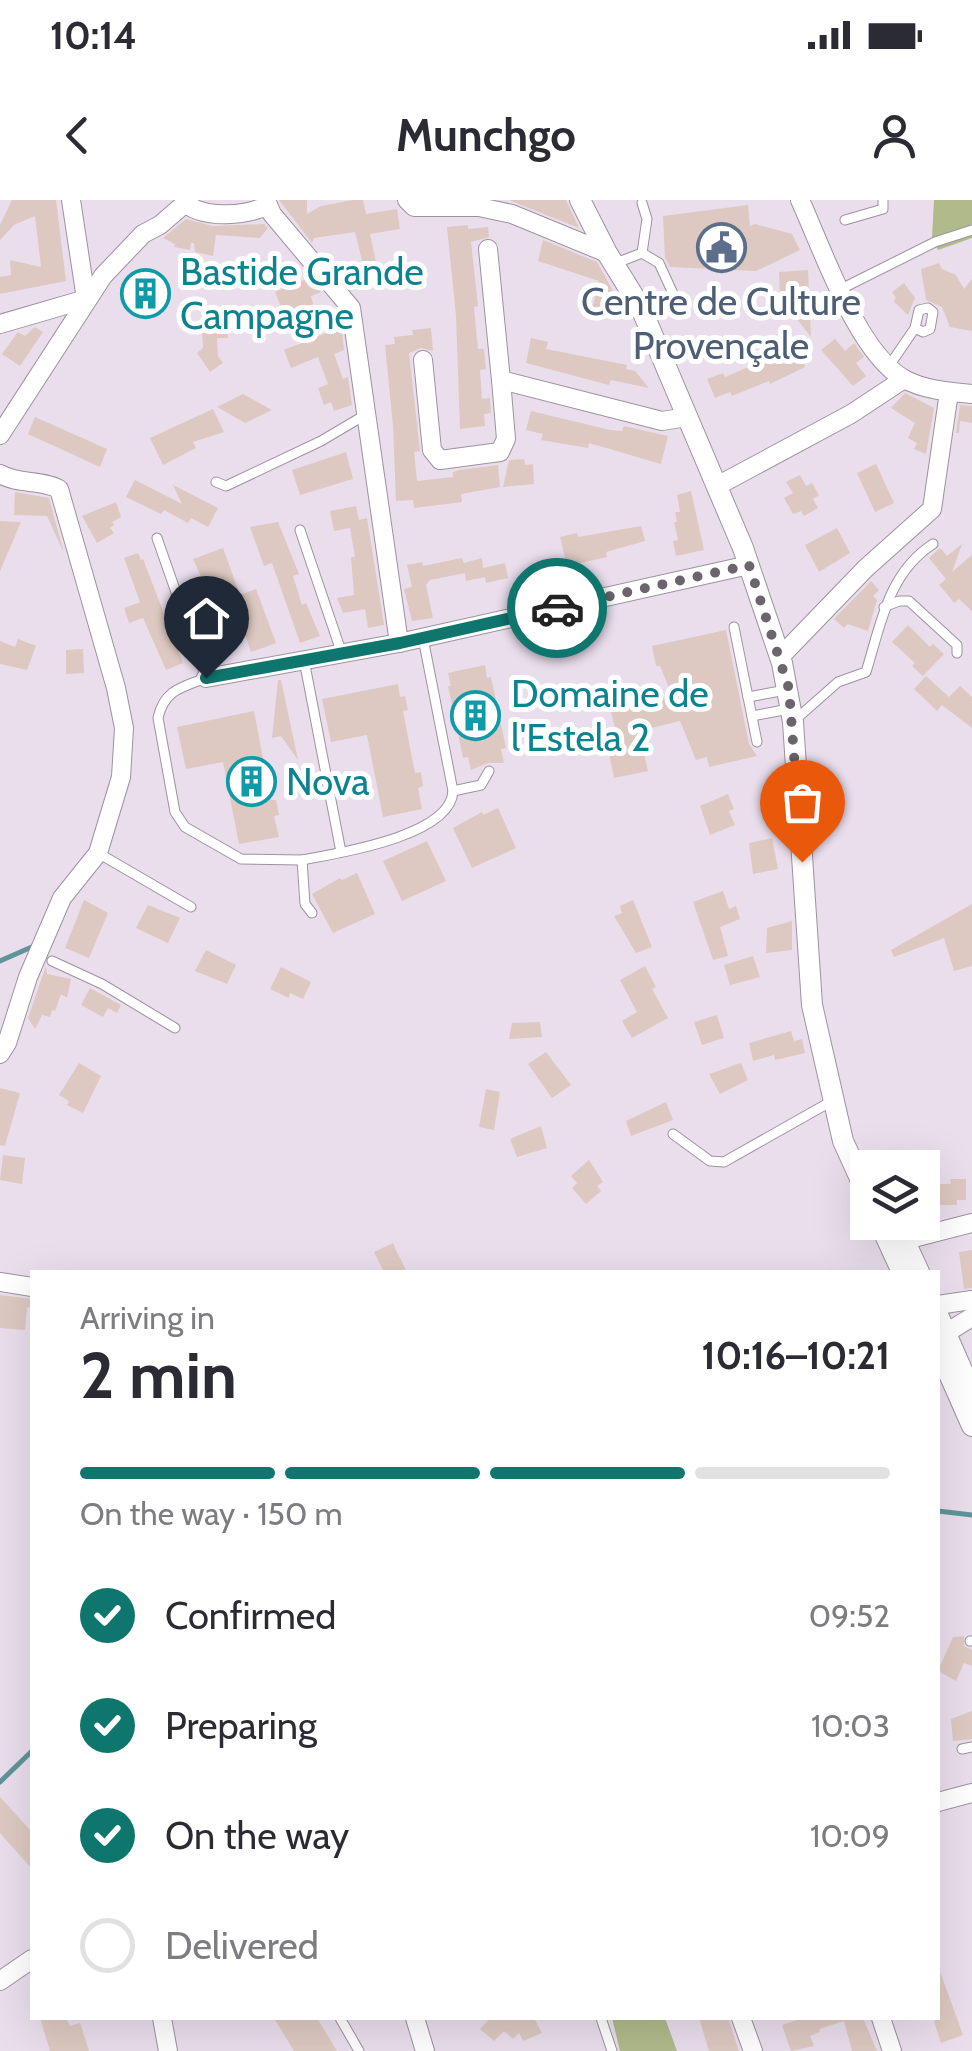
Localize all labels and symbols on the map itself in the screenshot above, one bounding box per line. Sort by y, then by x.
public building icon: Centre de Culture Provençale [695,221,747,273]
place label: Bastide Grande Campagne [180,248,424,339]
building icon: Bastide Grande Campagne [119,267,171,319]
place label: Centre de Culture Provençale [581,278,861,369]
courier [507,558,607,658]
pin [164,576,249,679]
place label: Domaine de l'Estela 2 [511,670,709,761]
building icon: Domaine de l'Estela 2 [450,689,502,741]
building icon: Nova [225,755,277,807]
place label: Nova [286,758,370,805]
pin [760,760,845,863]

